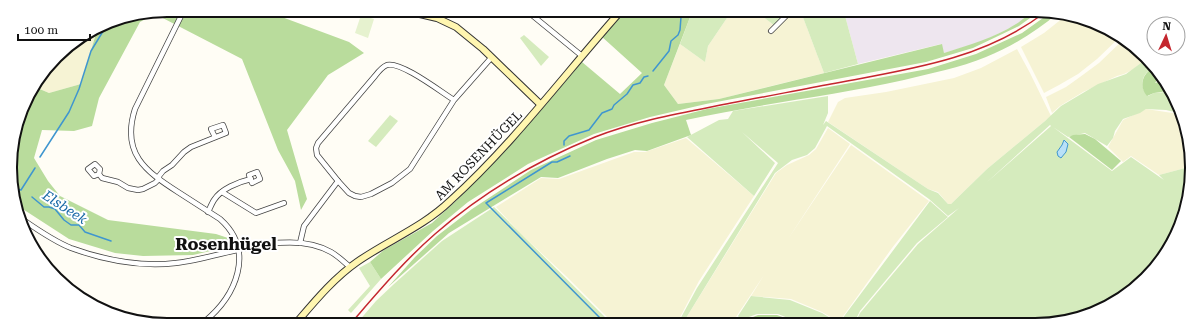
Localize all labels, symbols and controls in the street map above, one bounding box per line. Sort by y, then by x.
scale bar [18,16,90,42]
north arrow [1146,16,1186,56]
text: N [1162,20,1172,33]
text: 100 m [24,23,58,37]
street label: AM ROSENHÜGEL [431,107,525,203]
water label: Elsbeek [39,186,91,227]
district label: Rosenhügel [175,234,277,254]

